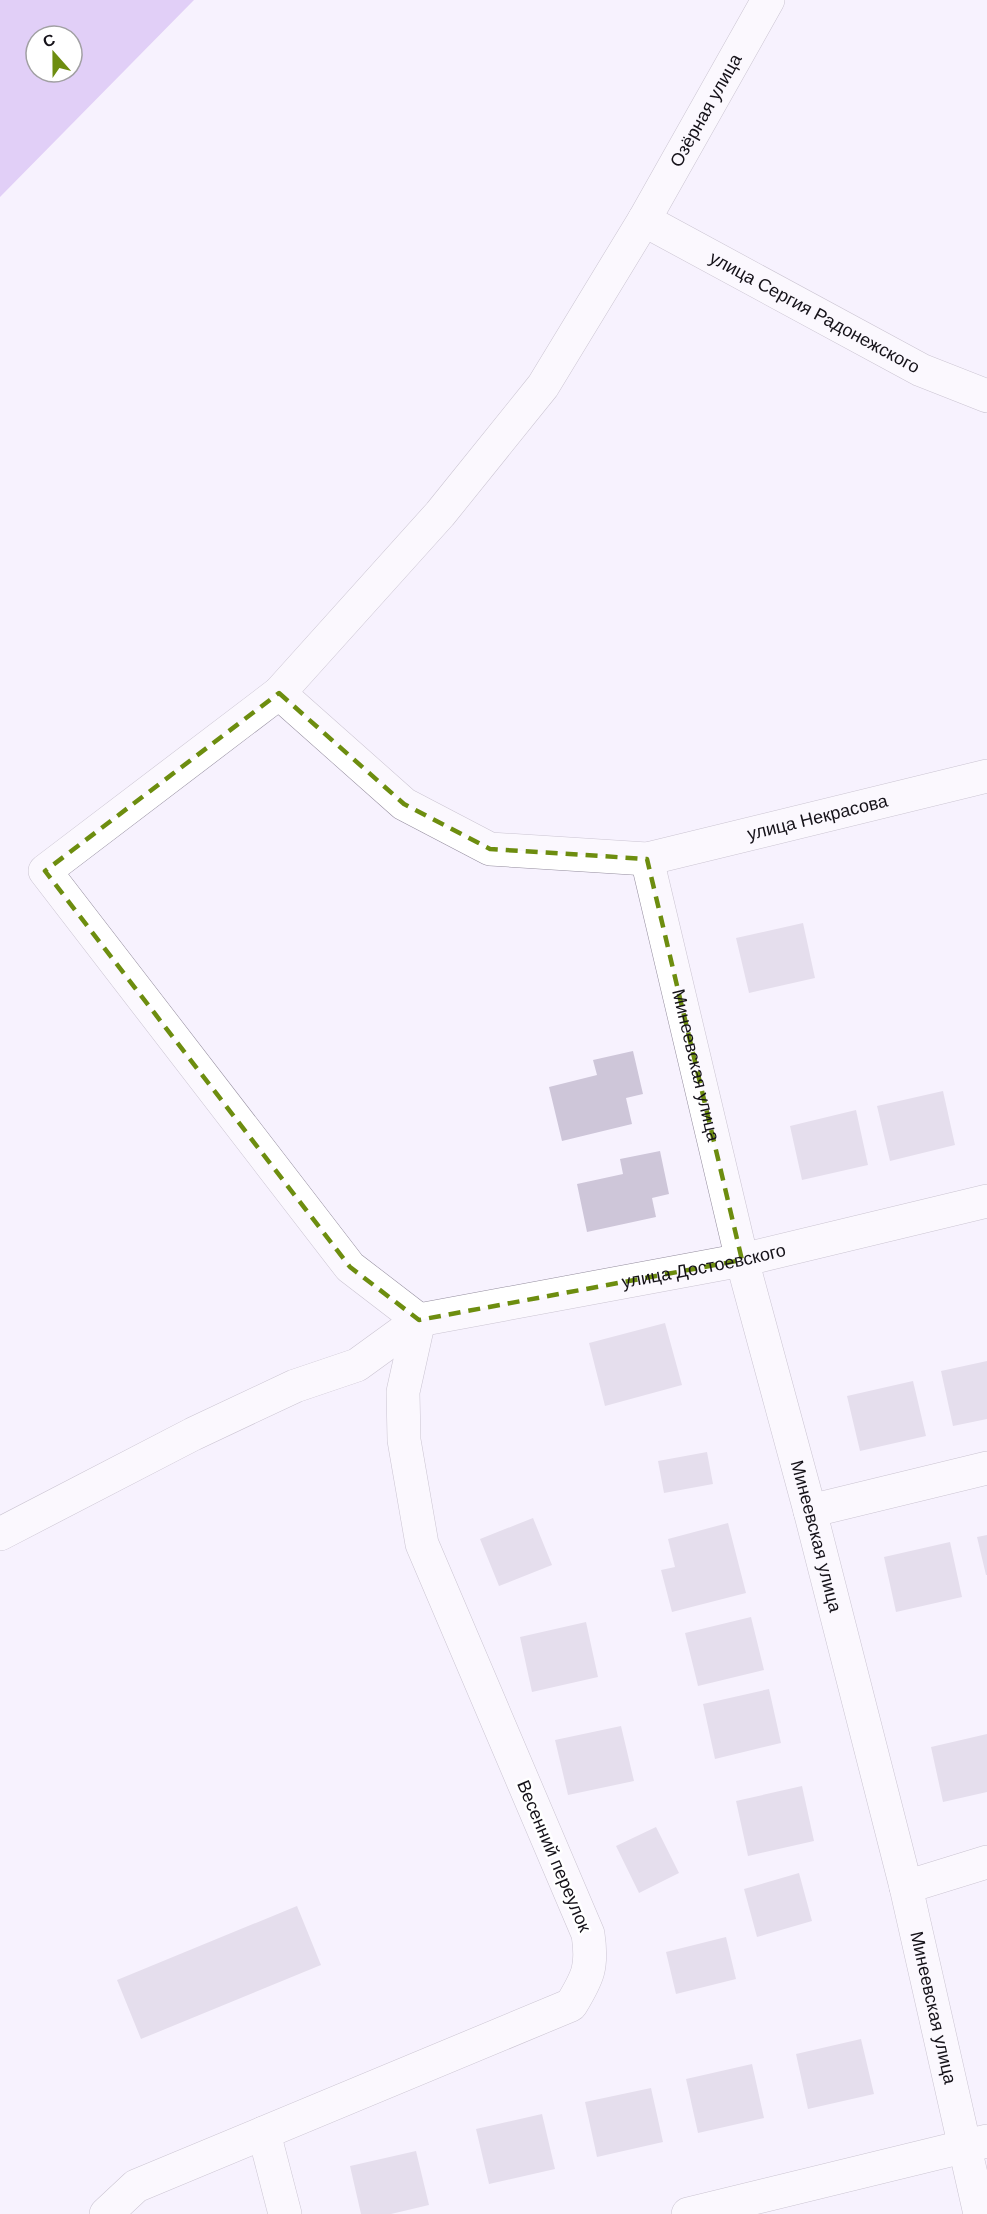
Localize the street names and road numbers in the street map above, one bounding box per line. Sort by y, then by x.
street label: Озёрная улица [666,50,746,170]
street label: улица Сергия Радонежского [706,247,923,377]
street label: улица Некрасова [745,790,891,844]
street label: Минеевская улица [668,987,724,1144]
street label: улица Достоевского [620,1240,788,1292]
street label: Минеевская улица [787,1458,846,1615]
street label: Весенний переулок [513,1777,595,1935]
street label: Минеевская улица [906,1929,961,2087]

